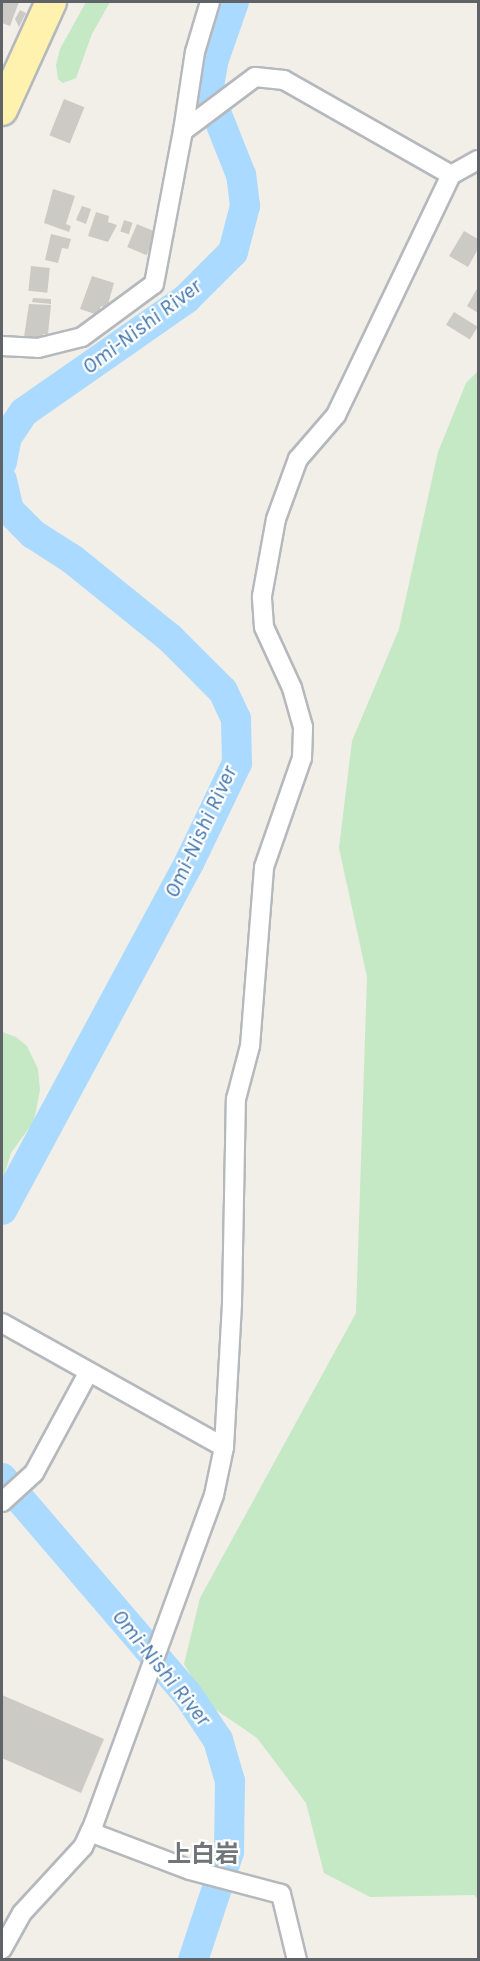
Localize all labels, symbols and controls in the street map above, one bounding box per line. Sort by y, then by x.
water label: Omi-Nishi River [77,274,207,380]
water label: Omi-Nishi River [159,762,243,902]
water label: Omi-Nishi River [106,1604,216,1732]
district label: 上白岩 [167,1841,239,1869]

